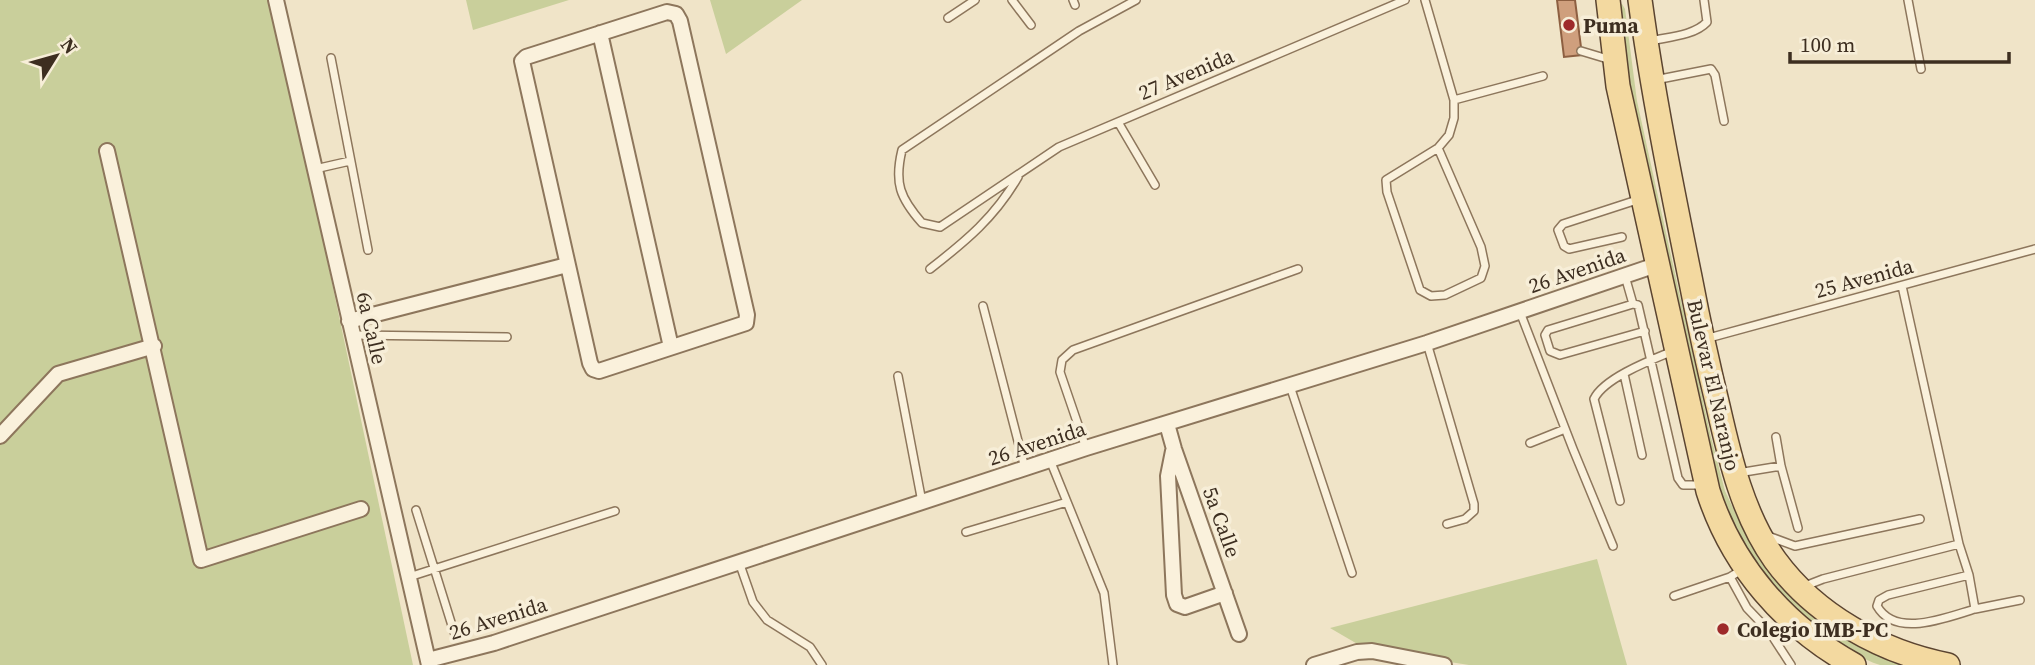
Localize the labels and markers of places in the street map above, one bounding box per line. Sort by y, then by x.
place label: Puma [1583,11,1639,40]
marker: Puma [1561,17,1577,33]
place label: Colegio IMB-PC [1737,615,1888,644]
marker: Colegio IMB-PC [1715,621,1731,637]

